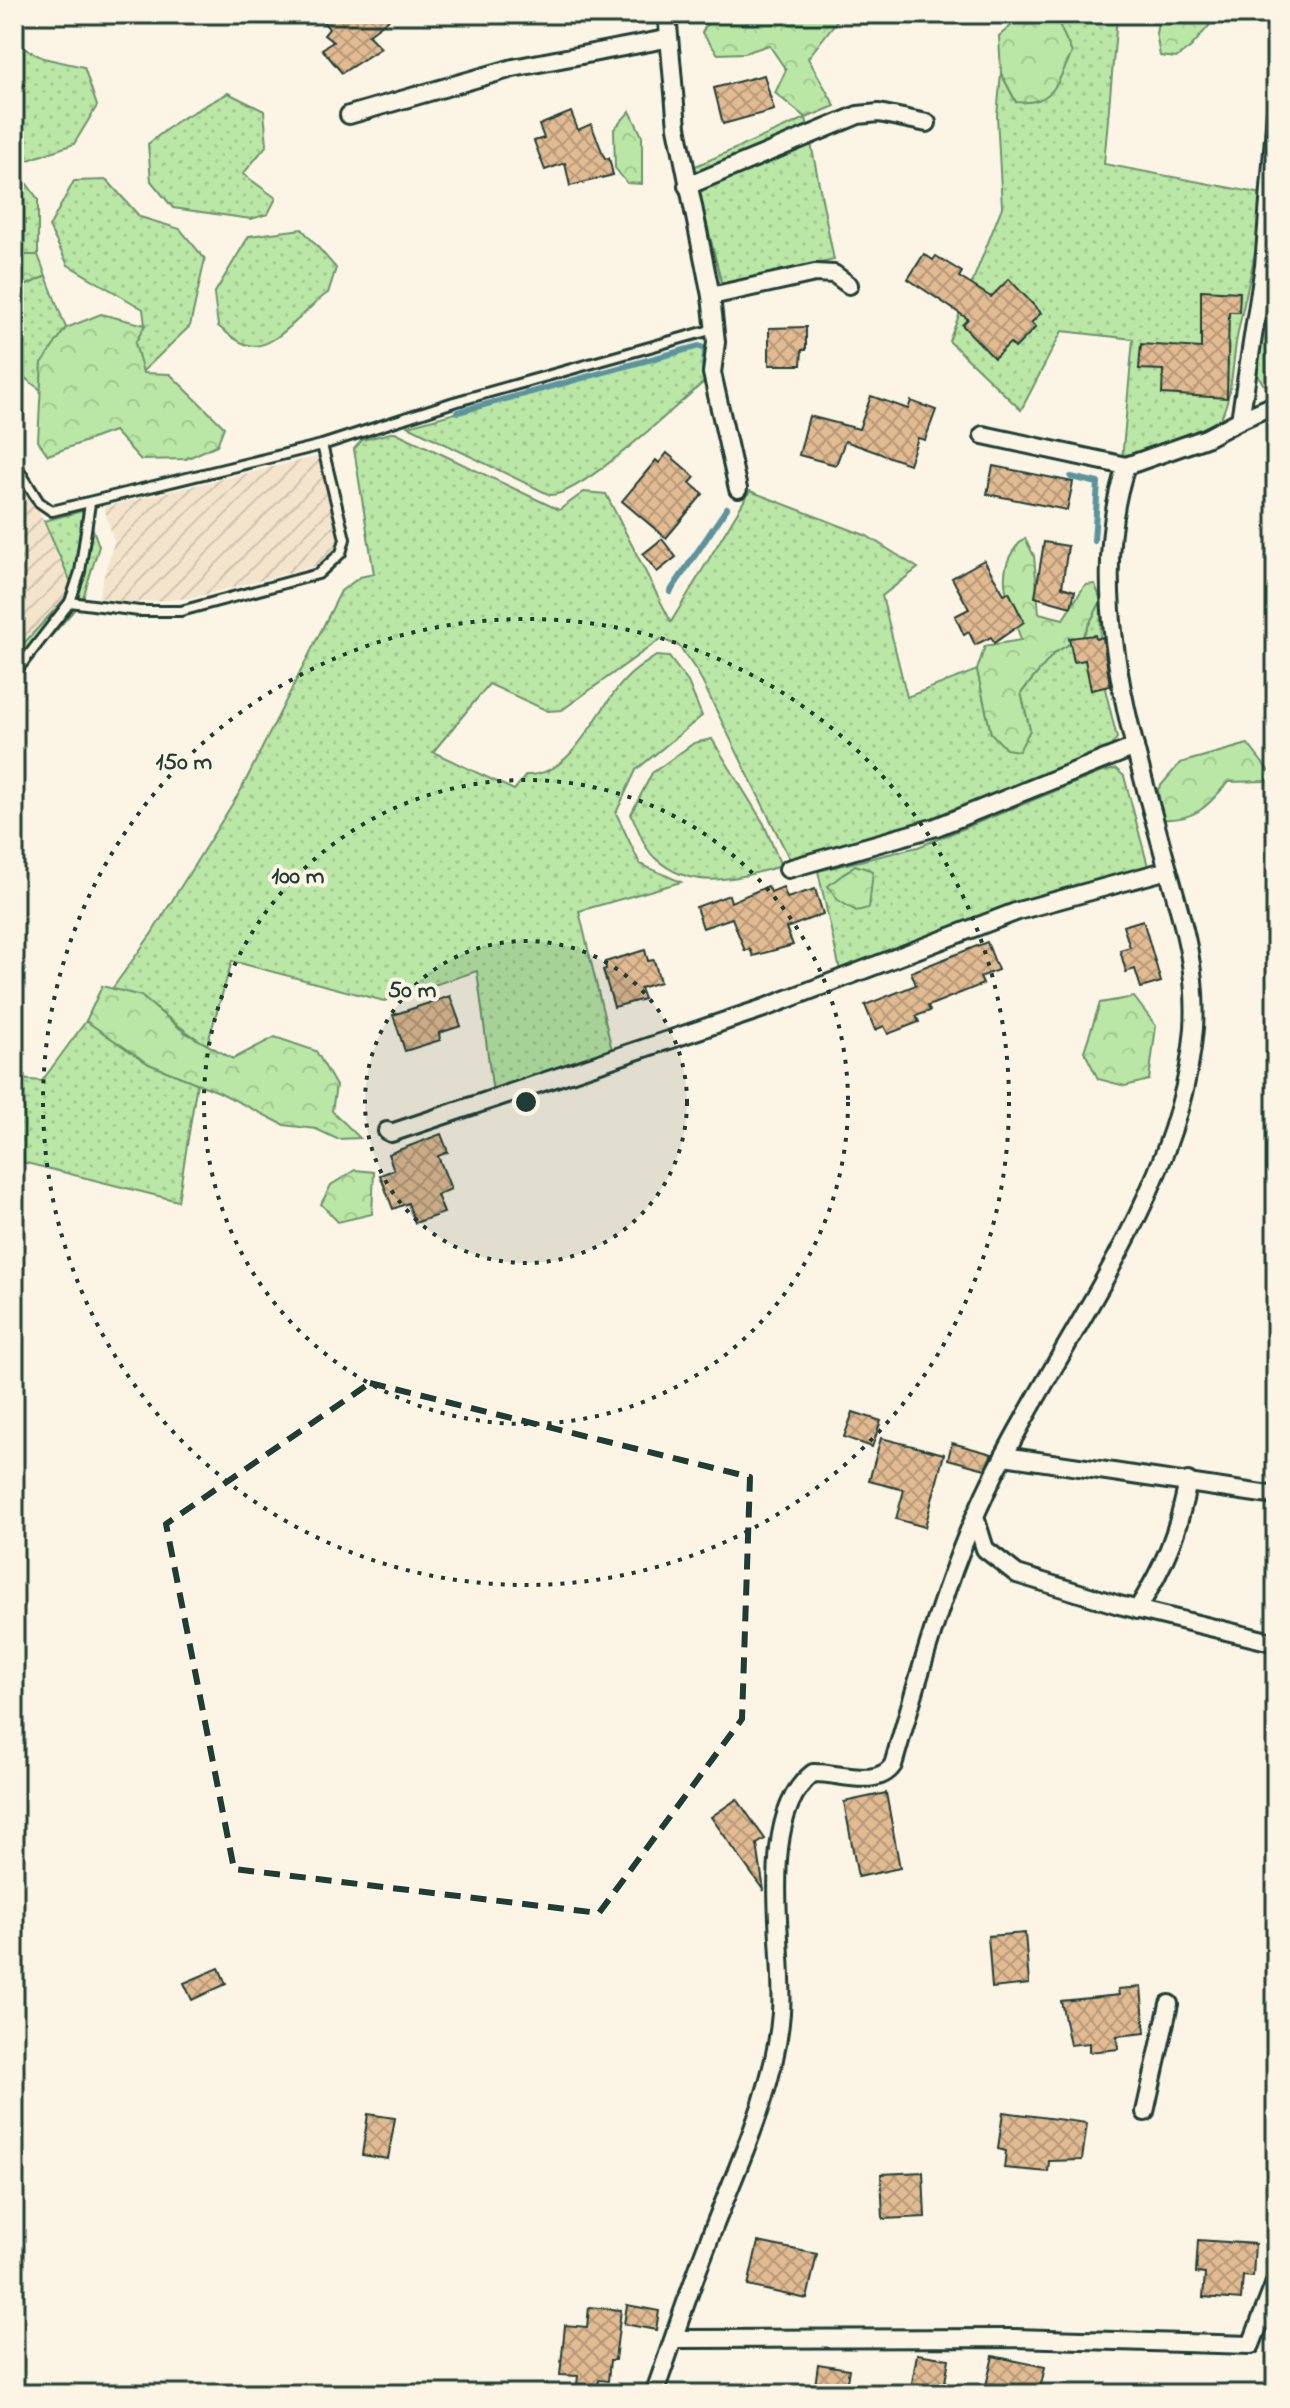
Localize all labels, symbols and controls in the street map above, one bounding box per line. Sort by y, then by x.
text: 150 m [156,746,213,781]
text: 100 m [272,860,325,895]
text: 50 m [388,974,437,1009]
centre of rings [512,1088,540,1116]

